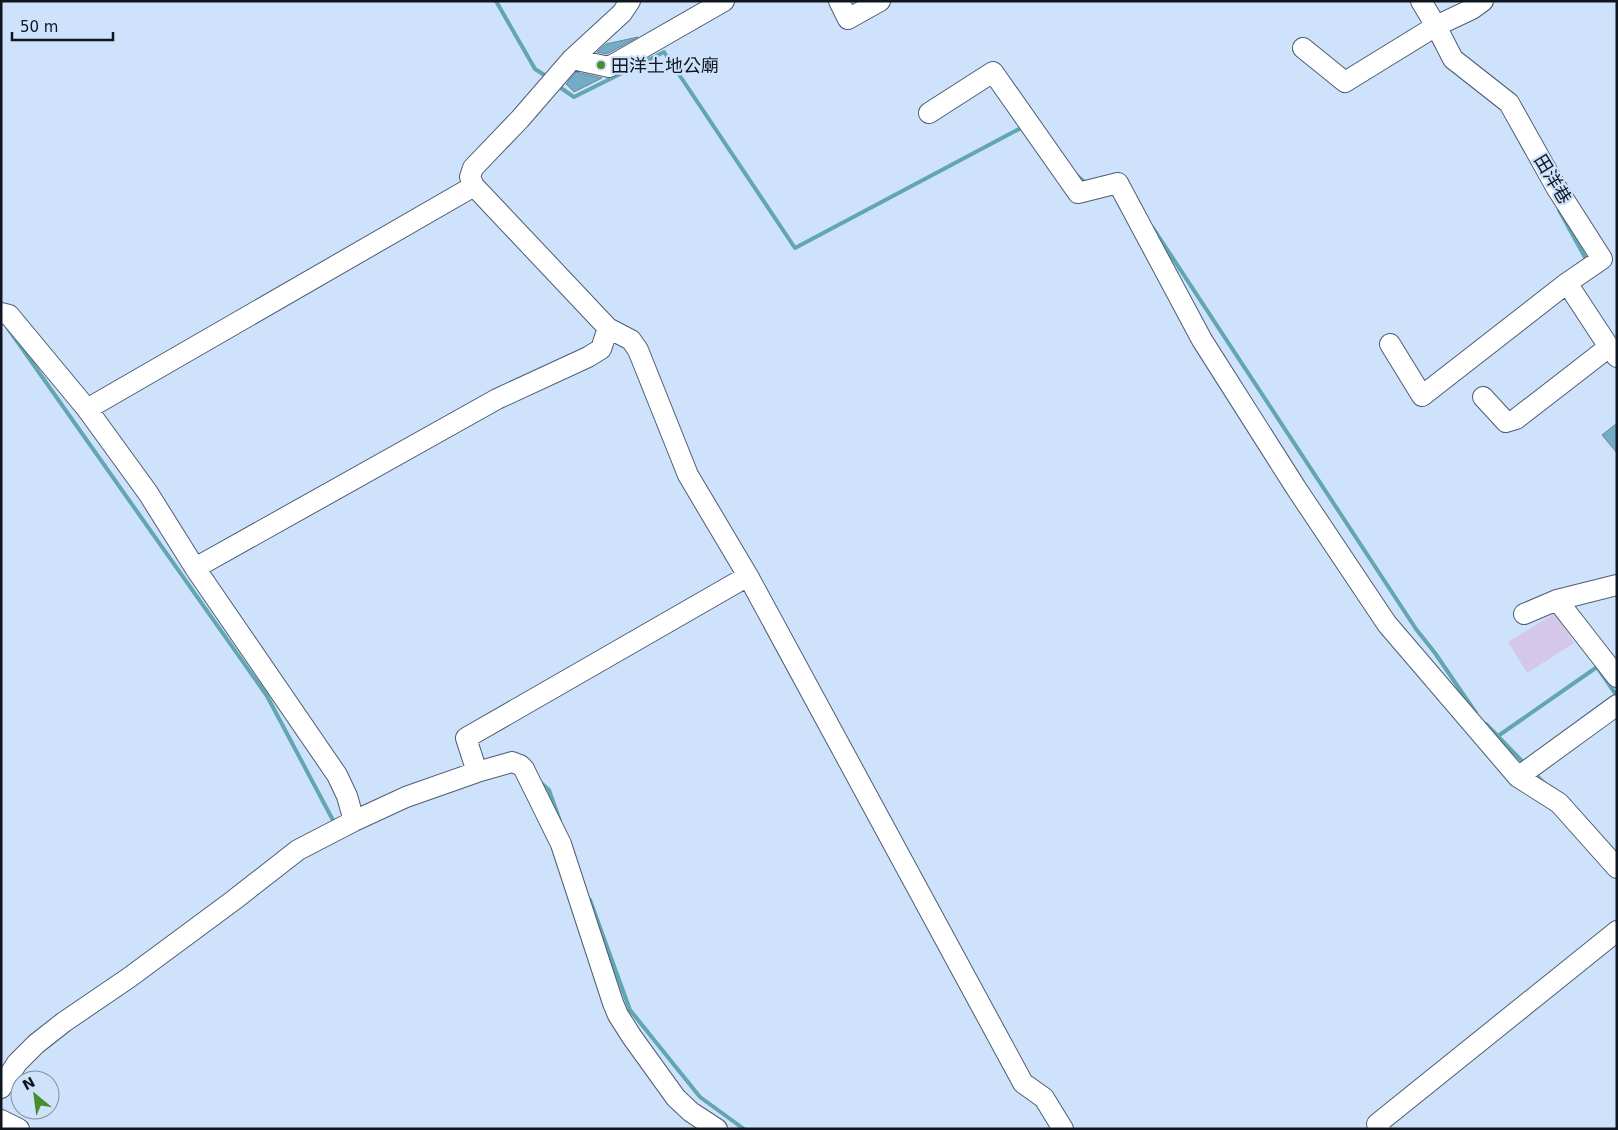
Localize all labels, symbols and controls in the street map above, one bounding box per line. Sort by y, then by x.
scale bar [12,10,114,42]
text: 50 m [20,18,58,36]
place label: 田洋土地公廟 [611,55,719,76]
marker: 田洋土地公廟 [595,59,607,71]
street label: 田洋巷 [1530,150,1576,208]
north arrow [10,1070,60,1120]
text: N [20,1074,38,1093]

